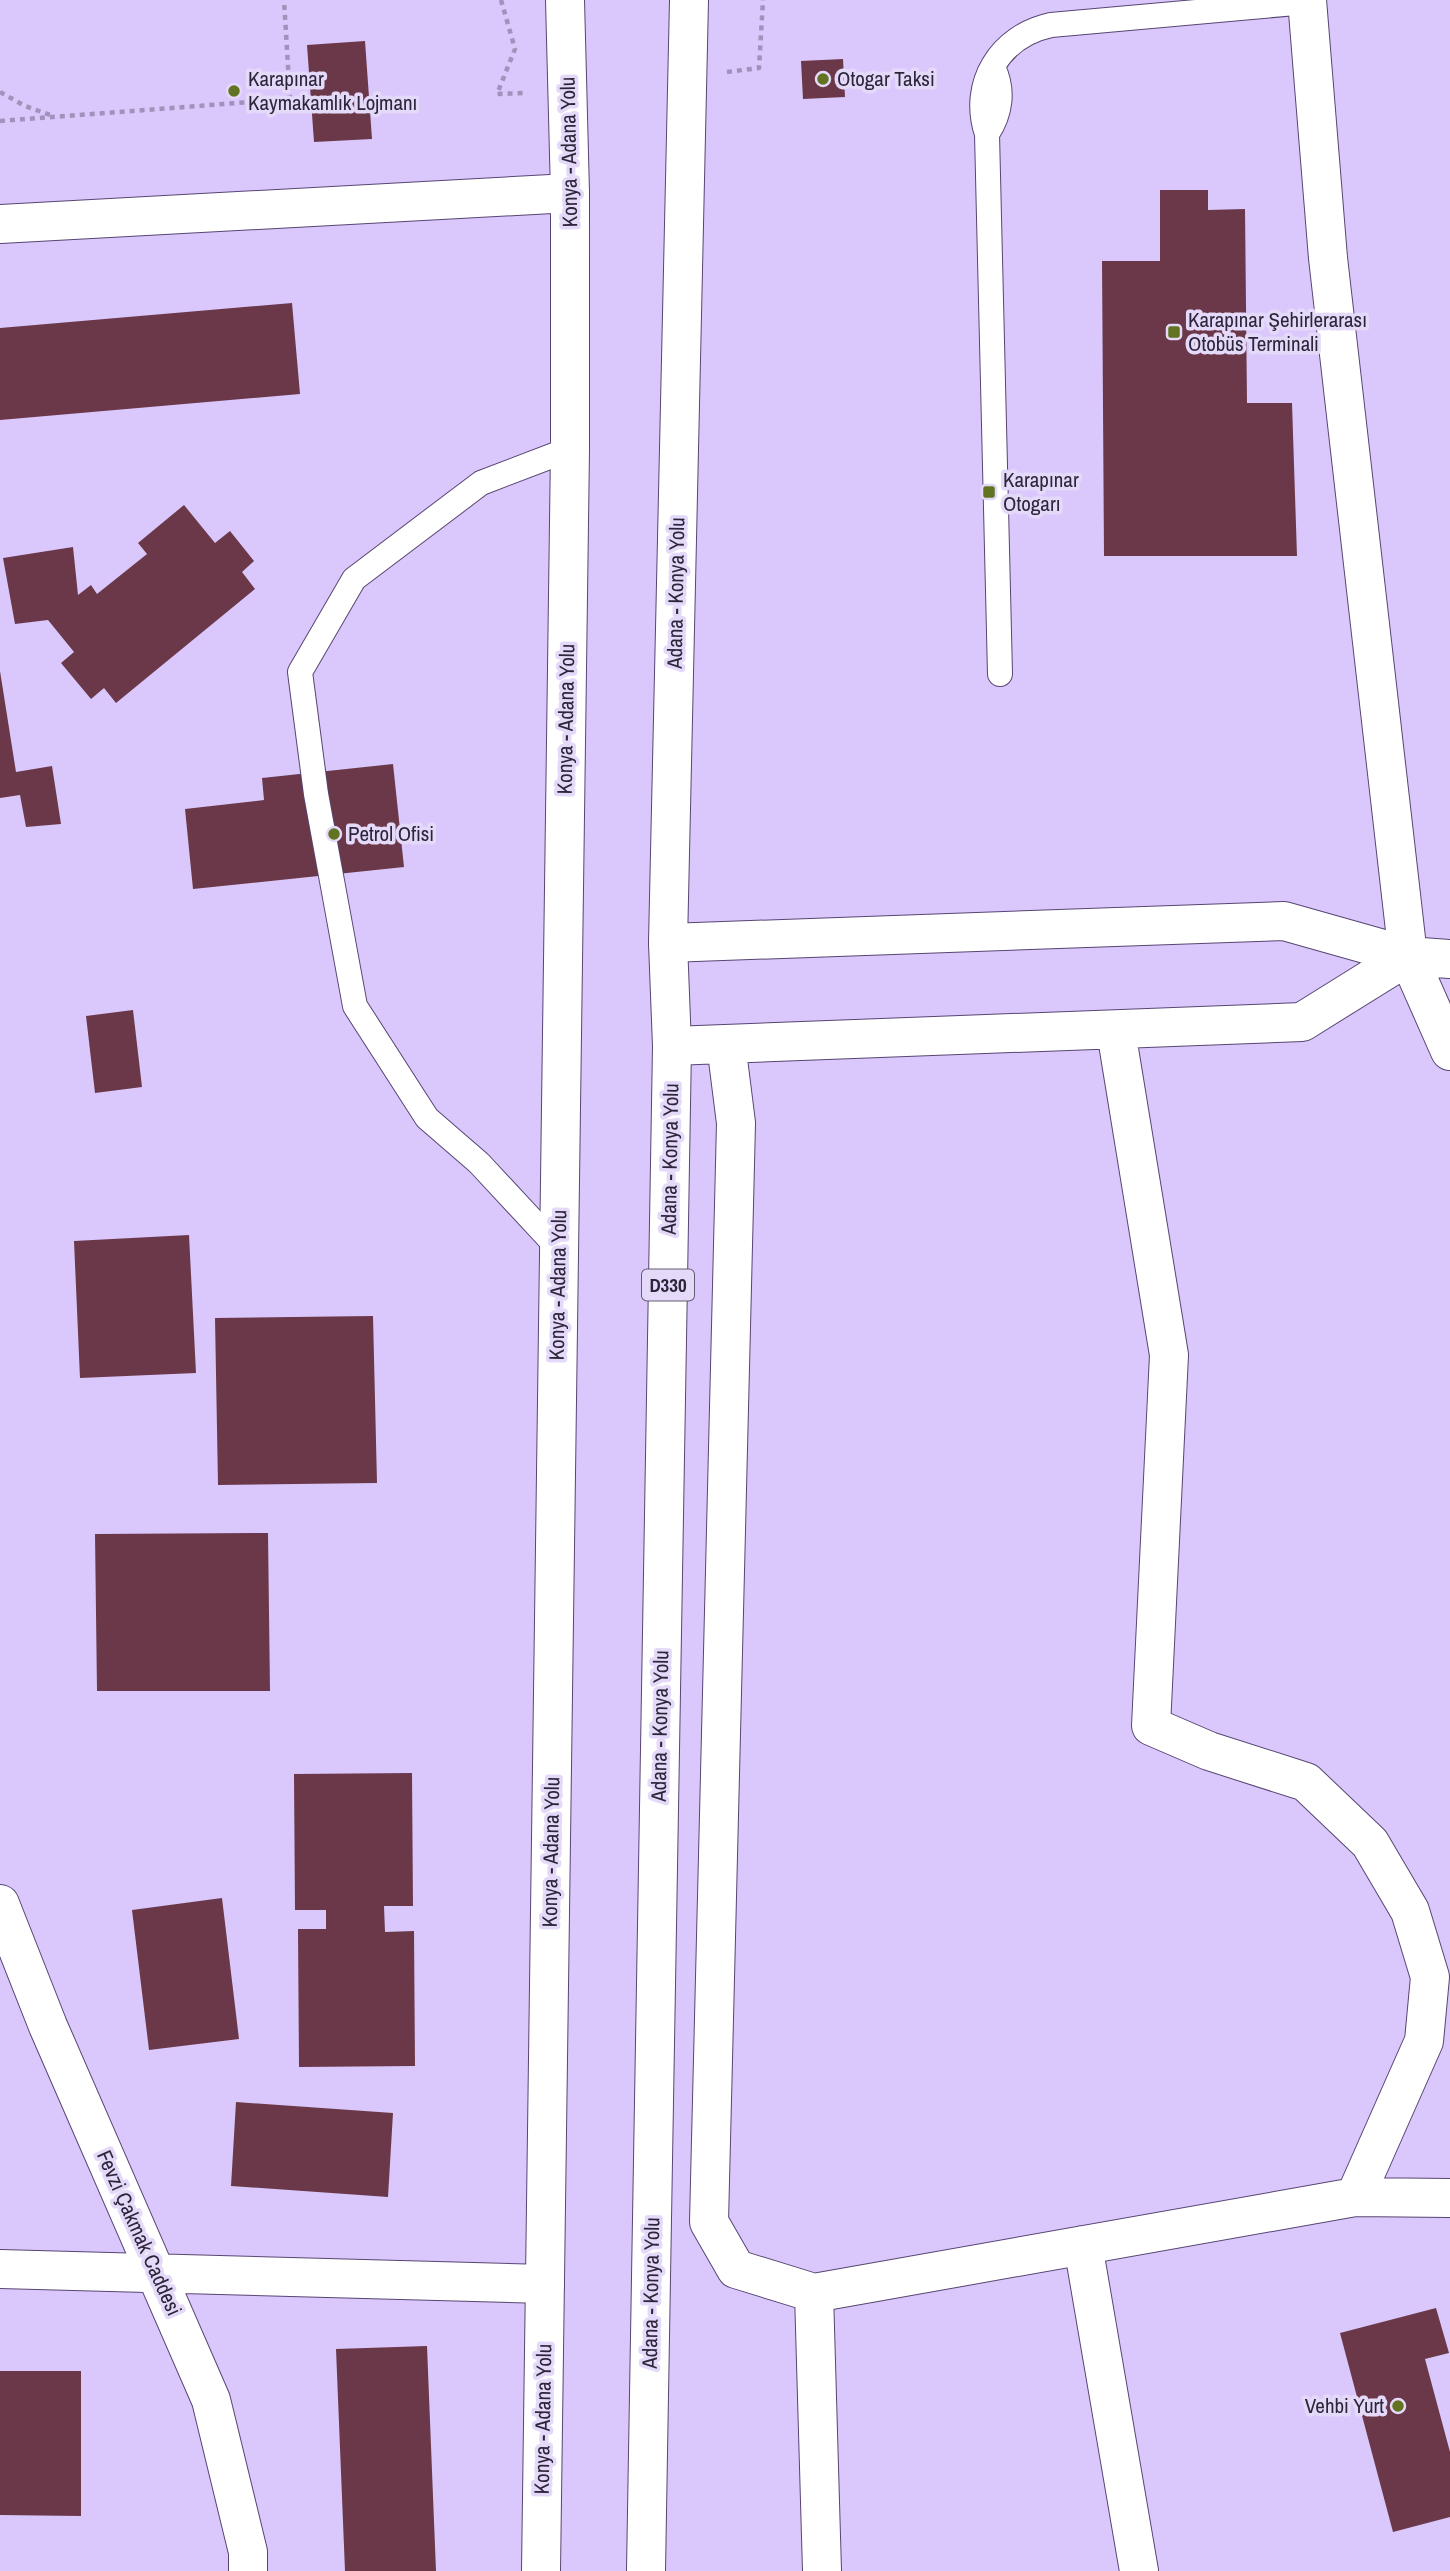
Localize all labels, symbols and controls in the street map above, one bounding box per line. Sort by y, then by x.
place label: Karapınar Kaymakamlık Lojmanı [248,64,417,117]
place label: Otogar Taksi [837,64,935,93]
marker: Otogar Taksi [815,71,831,87]
street label: Konya - Adana Yolu [553,76,584,228]
marker: Karapınar Kaymakamlık Lojmanı [226,83,242,99]
place label: Karapınar Şehirlerarası Otobüs Terminali [1188,305,1367,358]
marker: Karapınar Şehirlerarası Otobüs Terminali [1166,324,1182,340]
place label: Karapınar Otogarı [1003,465,1079,518]
marker: Karapınar Otogarı [981,484,997,500]
street label: Adana - Konya Yolu [660,517,691,670]
street label: Konya - Adana Yolu [550,643,581,795]
place label: Petrol Ofisi [348,819,434,848]
marker: Petrol Ofisi [326,826,342,842]
street label: Adana - Konya Yolu [654,1083,685,1236]
street label: Konya - Adana Yolu [542,1209,573,1361]
road number: D330 [642,1270,694,1301]
street label: Adana - Konya Yolu [644,1650,675,1803]
street label: Konya - Adana Yolu [535,1776,566,1928]
street label: Fevzi Çakmak Caddesi [90,2146,189,2320]
street label: Adana - Konya Yolu [635,2217,666,2370]
street label: Konya - Adana Yolu [527,2343,558,2495]
place label: Vehbi Yurt [1305,2391,1384,2420]
marker: Vehbi Yurt [1390,2398,1406,2414]

